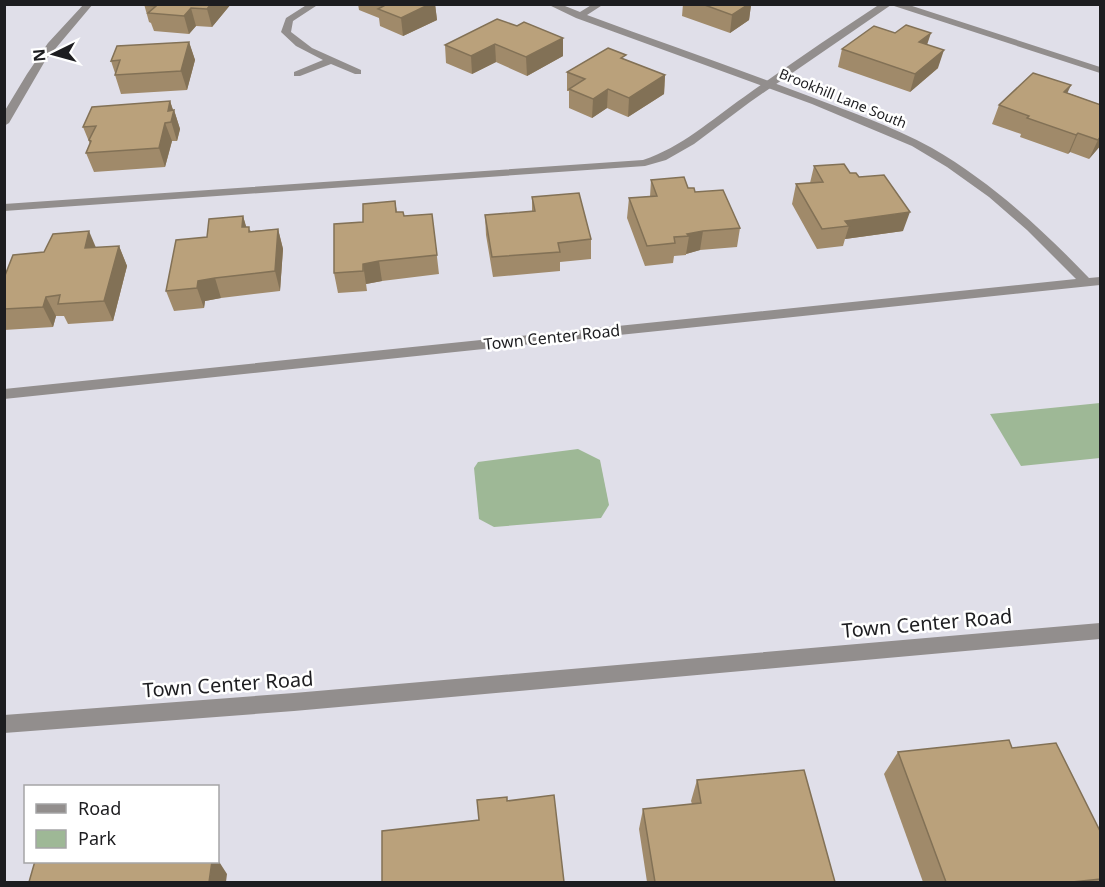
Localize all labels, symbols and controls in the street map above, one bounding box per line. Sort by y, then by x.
north arrow [24,24,84,84]
text: N [28,48,51,63]
street label: Brookhill Lane South [776,64,910,132]
street label: Town Center Road [483,319,621,355]
street label: Town Center Road [841,602,1013,644]
street label: Town Center Road [142,665,314,703]
legend [24,785,219,863]
text: Road [78,796,121,820]
text: Park [78,826,116,850]

